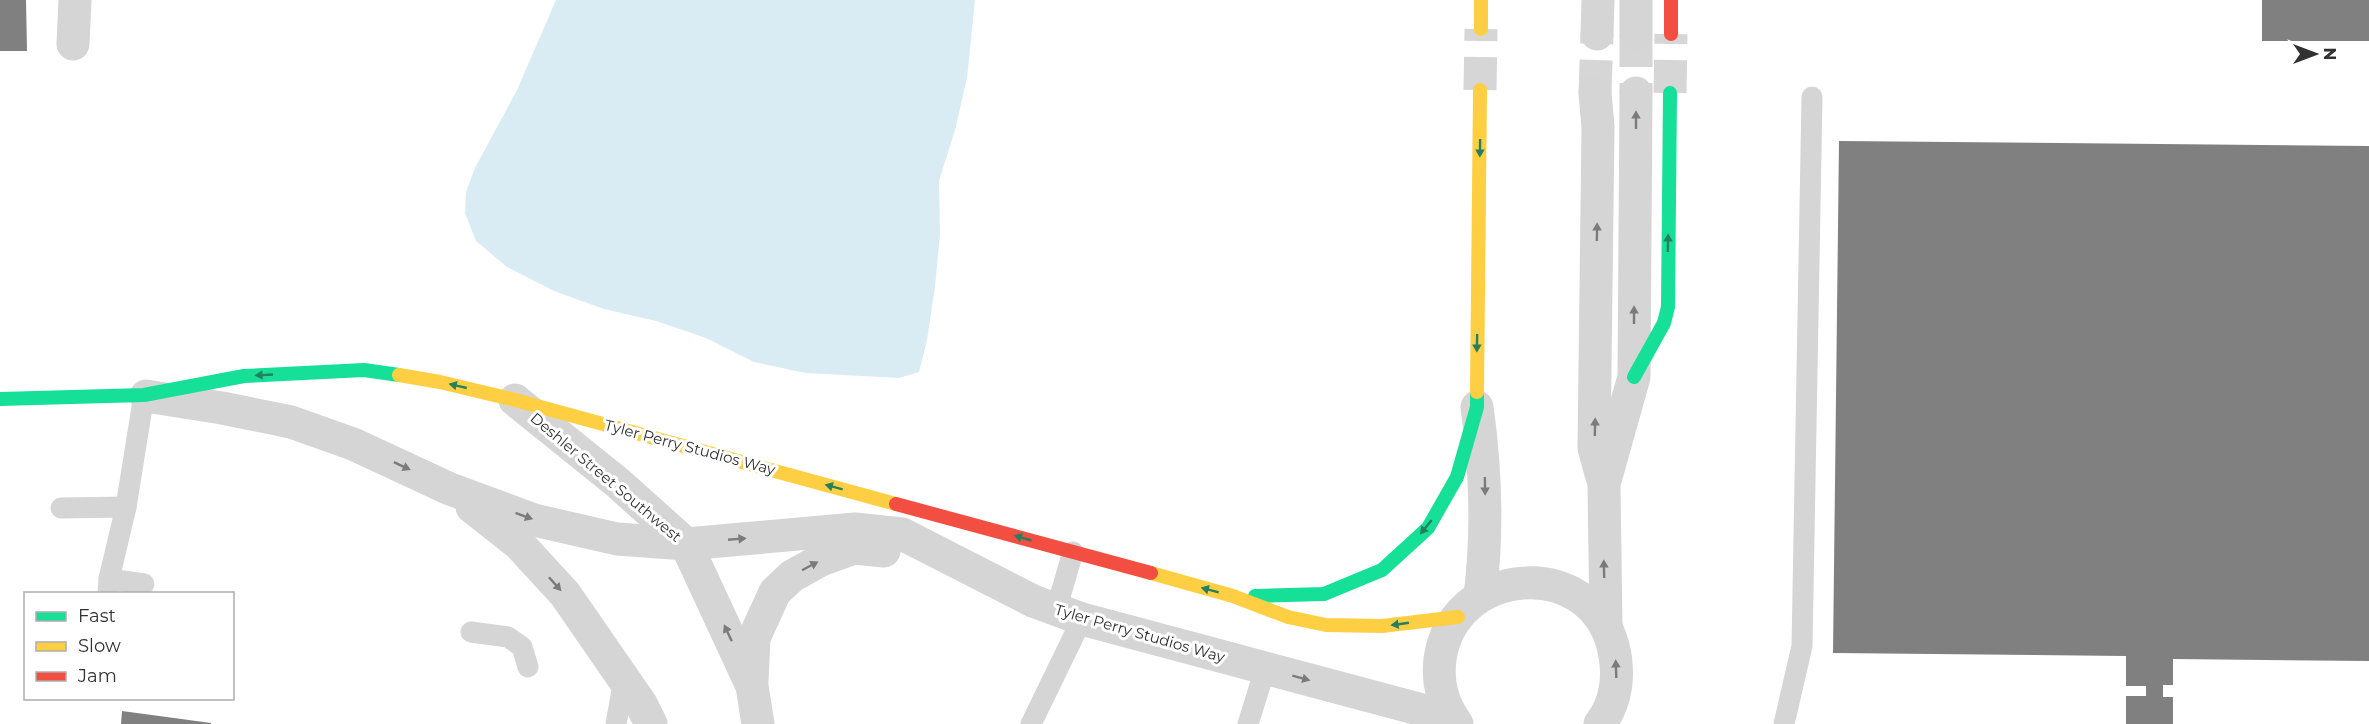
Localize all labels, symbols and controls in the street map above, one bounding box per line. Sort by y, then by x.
north arrow [2285,24,2345,84]
text: N [2320,48,2339,60]
one-way arrow [1631,110,1641,129]
one-way arrow [1475,139,1485,158]
one-way arrow [1592,223,1602,242]
one-way arrow [1664,234,1673,253]
one-way arrow [1629,305,1639,324]
one-way arrow [1473,334,1482,353]
one-way arrow [255,370,274,380]
one-way arrow [449,381,467,391]
street label: Deshler Street Southwest [527,408,685,546]
street label: Tyler Perry Studios Way [602,415,778,479]
one-way arrow [1590,418,1599,437]
one-way arrow [393,461,410,470]
one-way arrow [1480,477,1490,496]
one-way arrow [825,482,843,491]
one-way arrow [516,512,534,522]
one-way arrow [1420,519,1433,535]
one-way arrow [1013,533,1031,542]
one-way arrow [728,534,747,544]
one-way arrow [1599,559,1609,578]
one-way arrow [802,561,819,571]
one-way arrow [548,576,561,591]
one-way arrow [1201,585,1219,594]
legend [24,592,234,700]
street label: Tyler Perry Studios Way [1053,600,1228,667]
text: Fast [78,605,116,627]
one-way arrow [1390,620,1409,629]
one-way arrow [723,624,732,641]
text: Slow [78,635,121,657]
one-way arrow [1612,660,1621,679]
text: Jam [77,665,117,687]
one-way arrow [1292,674,1310,683]

